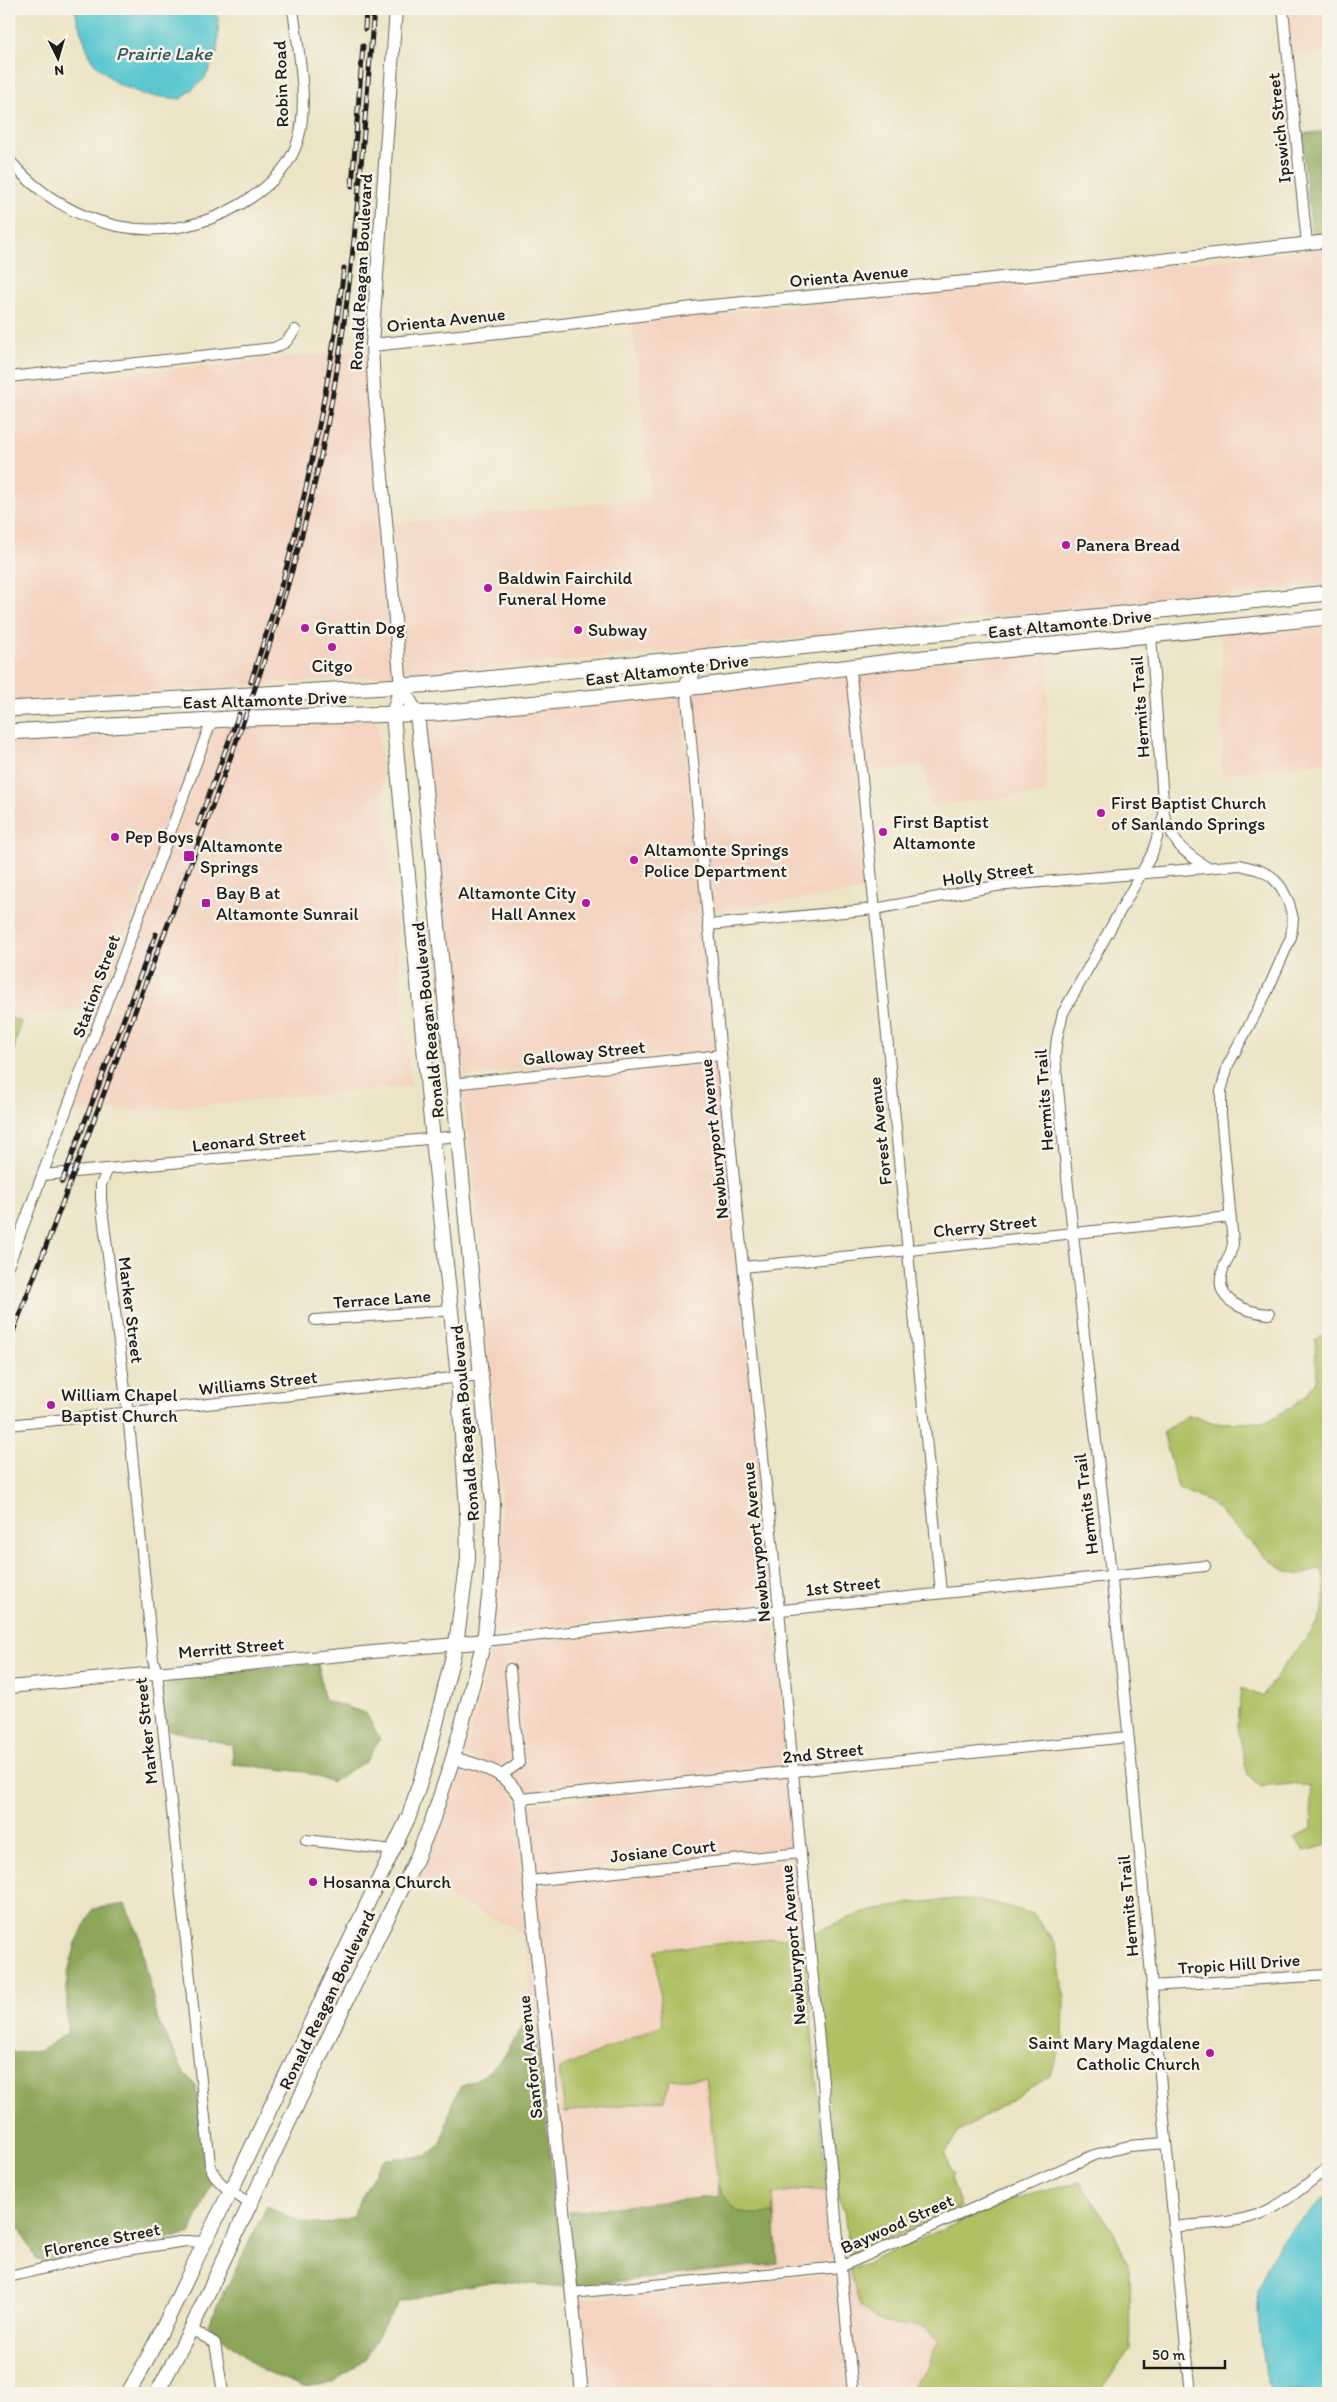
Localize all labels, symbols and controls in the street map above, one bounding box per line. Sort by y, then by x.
north arrow [32,32,82,82]
street label: Robin Road [268,40,294,128]
water label: Prairie Lake [116,42,213,65]
text: N [54,62,65,79]
street label: Ipswich Street [1262,72,1296,184]
street label: Ronald Reagan Boulevard [345,173,377,371]
street label: Orienta Avenue [789,260,909,292]
street label: Orienta Avenue [385,303,507,337]
place label: Panera Bread [1076,534,1180,556]
marker: Panera Bread [1060,539,1072,551]
place label: Baldwin Fairchild Funeral Home [498,567,633,610]
marker: Baldwin Fairchild Funeral Home [482,582,494,594]
street label: East Altamonte Drive [987,604,1153,644]
place label: Grattin Dog [315,617,406,639]
place label: Subway [588,619,648,641]
marker: Grattin Dog [299,622,311,634]
marker: Subway [572,624,584,636]
marker: Citgo [326,641,338,653]
street label: East Altamonte Drive [584,649,750,691]
place label: Citgo [311,655,353,677]
street label: Hermits Trail [1125,655,1155,759]
street label: East Altamonte Drive [182,686,348,714]
place label: First Baptist Church of Sanlando Springs [1111,792,1266,835]
marker: First Baptist Church of Sanlando Springs [1095,807,1107,819]
place label: First Baptist Altamonte [893,811,989,854]
place label: Pep Boys [125,826,194,848]
marker: First Baptist Altamonte [877,826,889,838]
marker: Pep Boys [109,831,121,843]
place label: Altamonte Springs [200,835,283,878]
place label: Altamonte Springs Police Department [644,839,789,882]
marker: Altamonte Springs [182,849,196,863]
marker: Altamonte Springs Police Department [628,854,640,866]
street label: Holly Street [941,857,1035,891]
place label: Bay B at Altamonte Sunrail [216,882,359,925]
place label: Altamonte City Hall Annex [458,882,577,925]
marker: Bay B at Altamonte Sunrail [200,897,212,909]
marker: Altamonte City Hall Annex [580,897,592,909]
street label: Ronald Reagan Boulevard [407,921,449,1119]
street label: Station Street [67,931,125,1041]
street label: Galloway Street [522,1036,647,1070]
street label: Hermits Trail [1029,1048,1059,1152]
street label: Newburyport Avenue [695,1058,733,1220]
street label: Forest Avenue [863,1076,897,1186]
street label: Leonard Street [191,1123,307,1157]
street label: Cherry Street [932,1210,1038,1242]
street label: Marker Street [114,1255,148,1365]
street label: Terrace Lane [332,1285,432,1313]
street label: Ronald Reagan Boulevard [445,1324,485,1522]
street label: Williams Street [198,1366,319,1400]
place label: William Chapel Baptist Church [61,1384,178,1427]
marker: William Chapel Baptist Church [45,1399,57,1411]
street label: Hermits Trail [1069,1452,1103,1556]
street label: Newburyport Avenue [737,1461,775,1623]
street label: 1st Street [805,1571,882,1601]
street label: Merritt Street [177,1632,285,1664]
street label: Marker Street [129,1676,163,1786]
street label: 2nd Street [781,1738,865,1768]
street label: Josiane Court [609,1834,717,1868]
street label: Hermits Trail [1113,1854,1143,1958]
street label: Newburyport Avenue [775,1864,811,2026]
place label: Hosanna Church [323,1871,451,1893]
marker: Hosanna Church [307,1876,319,1888]
street label: Ronald Reagan Boulevard [274,1906,380,2093]
street label: Tropic Hill Drive [1177,1949,1301,1979]
street label: Sanford Avenue [513,1994,547,2120]
place label: Saint Mary Magdalene Catholic Church [1028,2032,1200,2075]
marker: Saint Mary Magdalene Catholic Church [1204,2047,1216,2059]
street label: Baywood Street [837,2189,957,2259]
street label: Florence Street [42,2218,162,2262]
scale bar [1144,2337,1226,2369]
text: 50 m [1152,2346,1185,2364]

